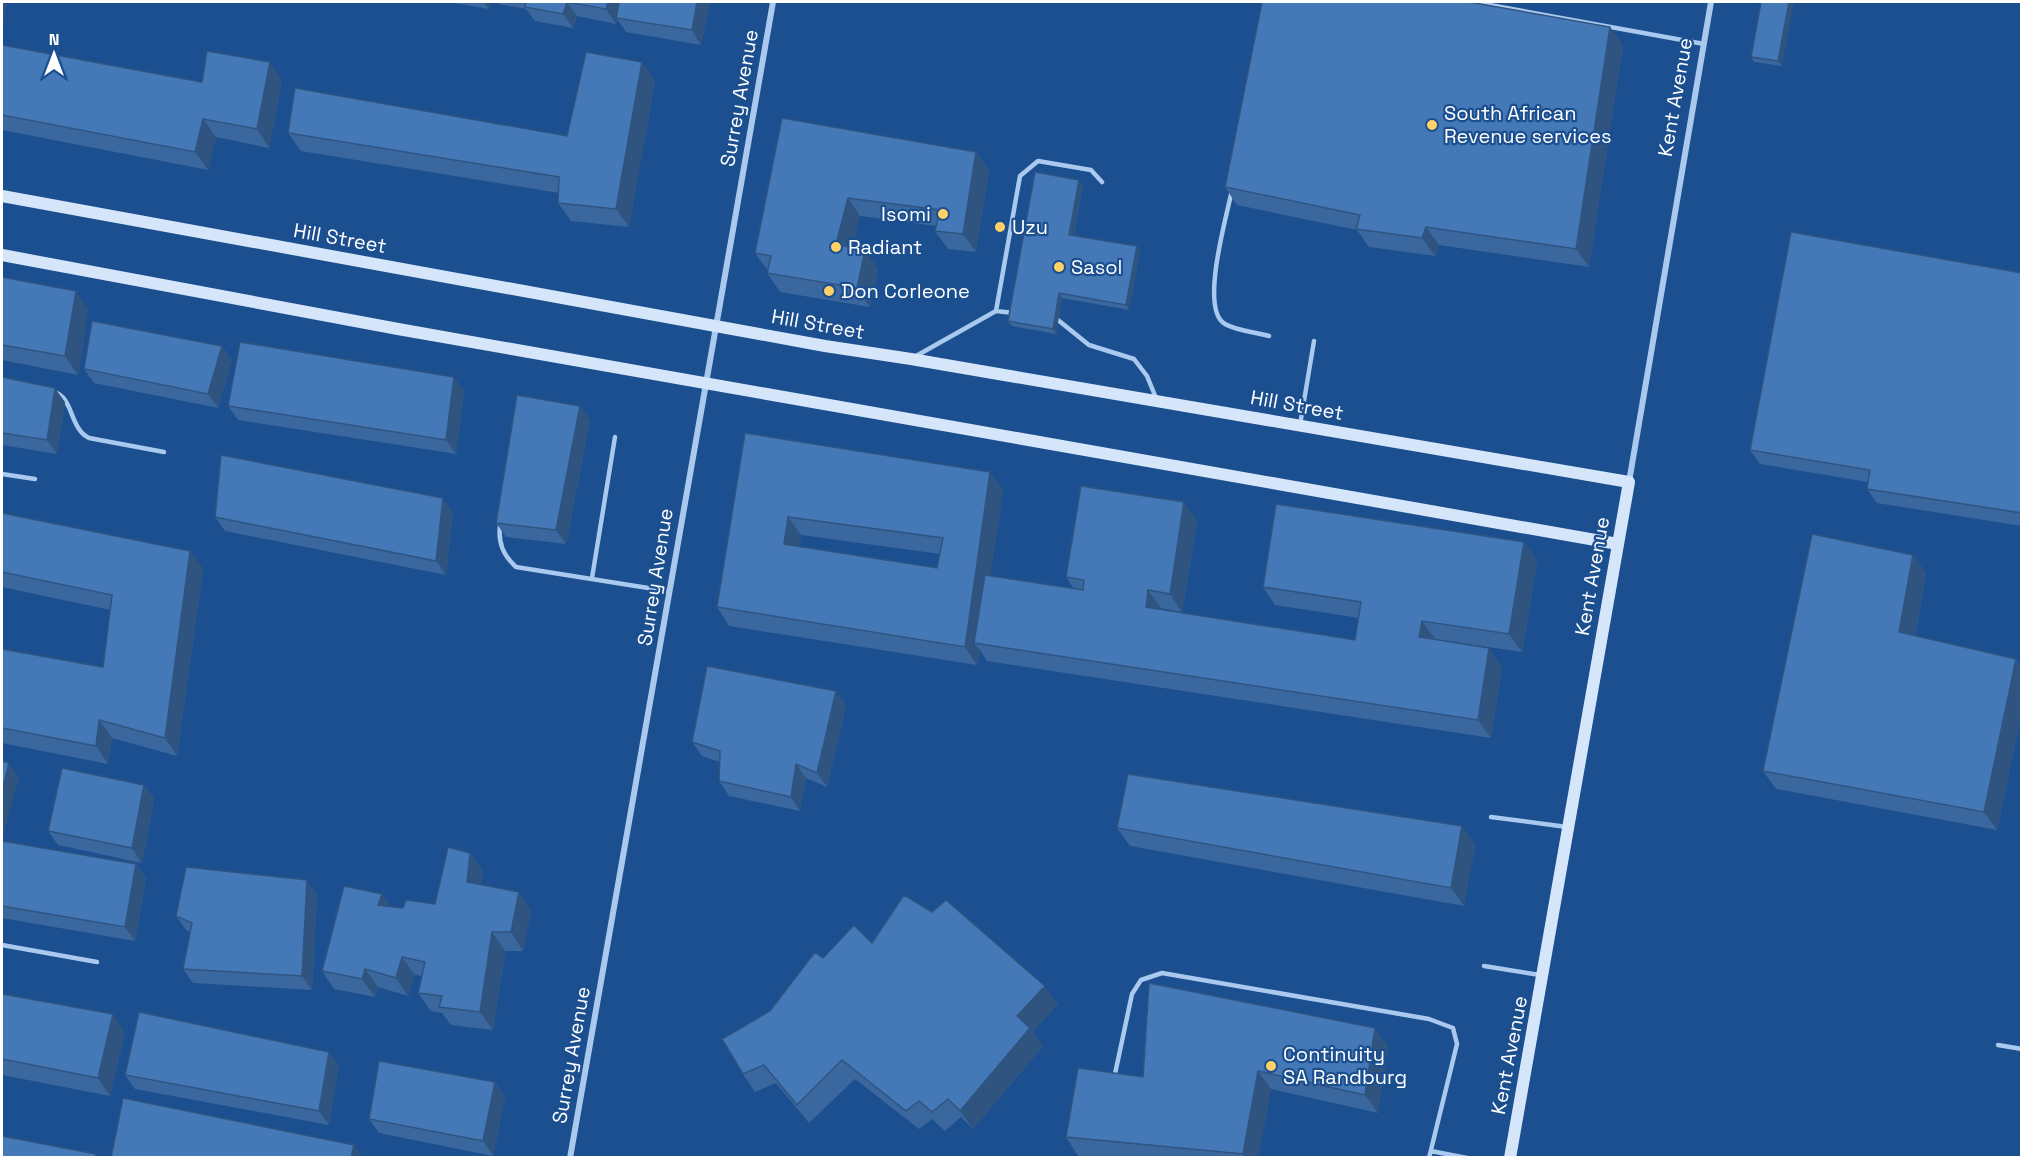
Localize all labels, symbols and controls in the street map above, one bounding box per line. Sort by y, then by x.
north arrow [24,24,84,84]
street label: Surrey Avenue [714,27,764,169]
text: N [49,29,59,50]
street label: Kent Avenue [1652,35,1698,159]
place label: South African Revenue services [1444,100,1612,149]
marker: South African Revenue services [1425,118,1439,132]
place label: Isomi [881,201,931,227]
marker: Isomi [936,207,950,221]
place label: Uzu [1012,214,1048,240]
street label: Hill Street [291,217,389,259]
marker: Uzu [993,220,1007,234]
place label: Radiant [848,234,922,260]
marker: Radiant [829,240,843,254]
place label: Sasol [1071,254,1122,280]
marker: Sasol [1052,260,1066,274]
place label: Don Corleone [841,278,970,304]
marker: Don Corleone [822,284,836,298]
street label: Hill Street [769,303,867,345]
street label: Hill Street [1248,384,1346,426]
street label: Surrey Avenue [631,506,679,648]
street label: Kent Avenue [1569,514,1615,638]
street label: Surrey Avenue [546,984,596,1126]
street label: Kent Avenue [1485,993,1533,1117]
place label: Continuity SA Randburg [1283,1041,1407,1090]
marker: Continuity SA Randburg [1264,1059,1278,1073]

